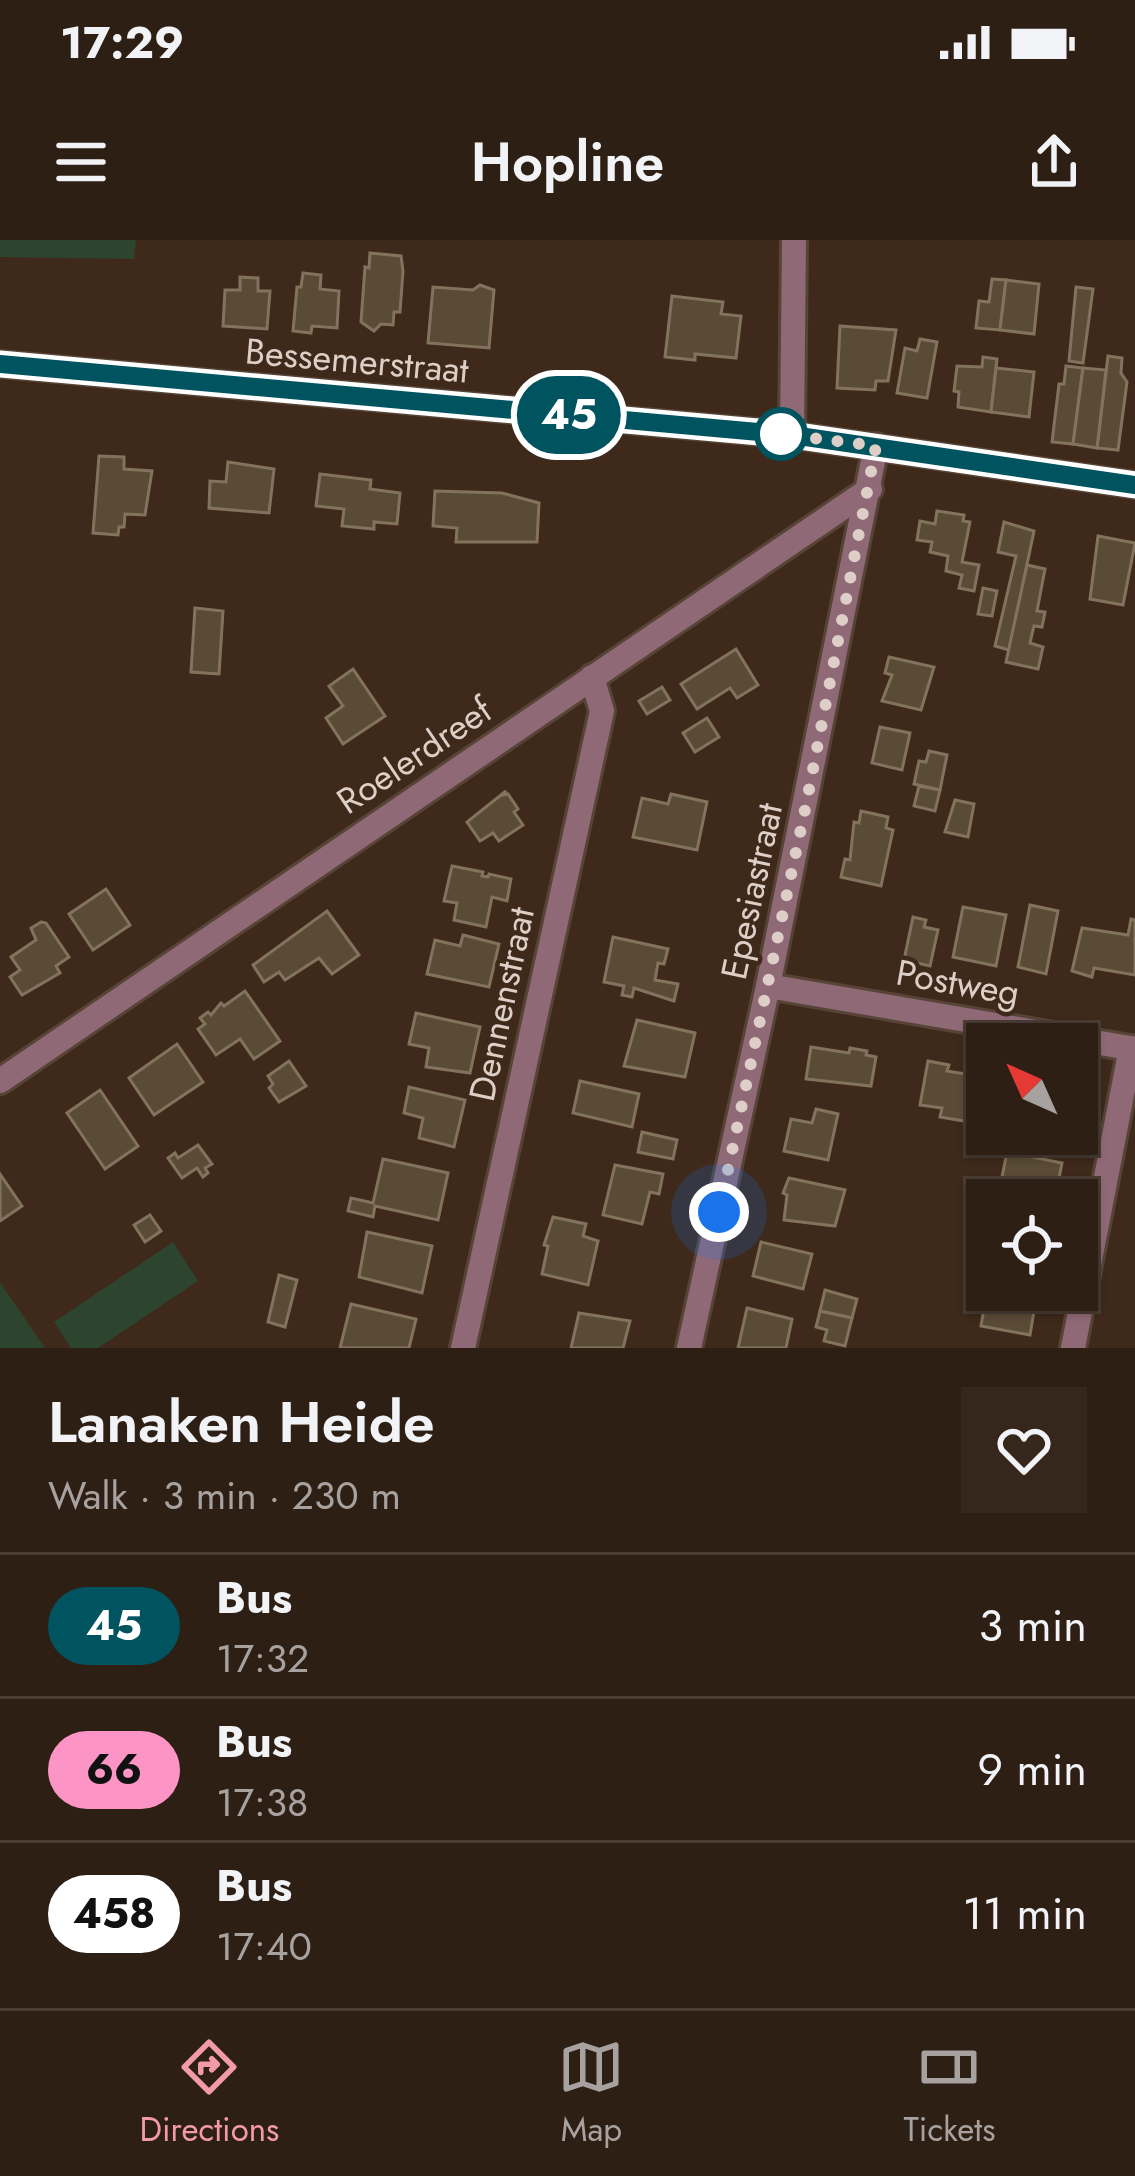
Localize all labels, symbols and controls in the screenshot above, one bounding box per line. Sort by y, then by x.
text: 17:29 [60,10,184,75]
text: Hopline [471,123,664,201]
icon: menu [48,129,114,195]
icon: share [1021,129,1087,195]
street label: Bessemerstraat [243,324,471,396]
line badge: 45 [515,376,623,454]
text: 45 [541,384,597,445]
unlabelled marker [756,409,806,459]
street label: Roelerdreef [326,683,503,826]
street label: Epesiastraat [707,798,795,984]
street label: Dennenstraat [455,902,547,1106]
street label: Postweg [892,946,1024,1018]
north arrow [966,1023,1098,1155]
map controls [966,1023,1098,1311]
button: locate [966,1179,1098,1311]
your location [689,1182,749,1242]
text: Lanaken Heide [48,1381,435,1463]
button: heart [961,1387,1087,1513]
text: Walk · 3 min · 230 m [48,1467,401,1524]
text: Bus [216,1565,292,1630]
text: 3 min [979,1593,1087,1658]
text: 45 [86,1595,142,1656]
text: 17:32 [216,1630,309,1687]
text: Bus [216,1709,292,1774]
text: 9 min [977,1737,1087,1802]
text: 66 [86,1739,142,1800]
text: 17:38 [216,1774,308,1831]
text: Bus [216,1853,292,1918]
text: 11 min [963,1881,1087,1946]
text: 458 [73,1883,155,1944]
text: 17:40 [216,1918,312,1975]
tab: Directions [140,2034,279,2153]
tab: Map [558,2034,624,2153]
tab: Tickets [904,2034,995,2153]

